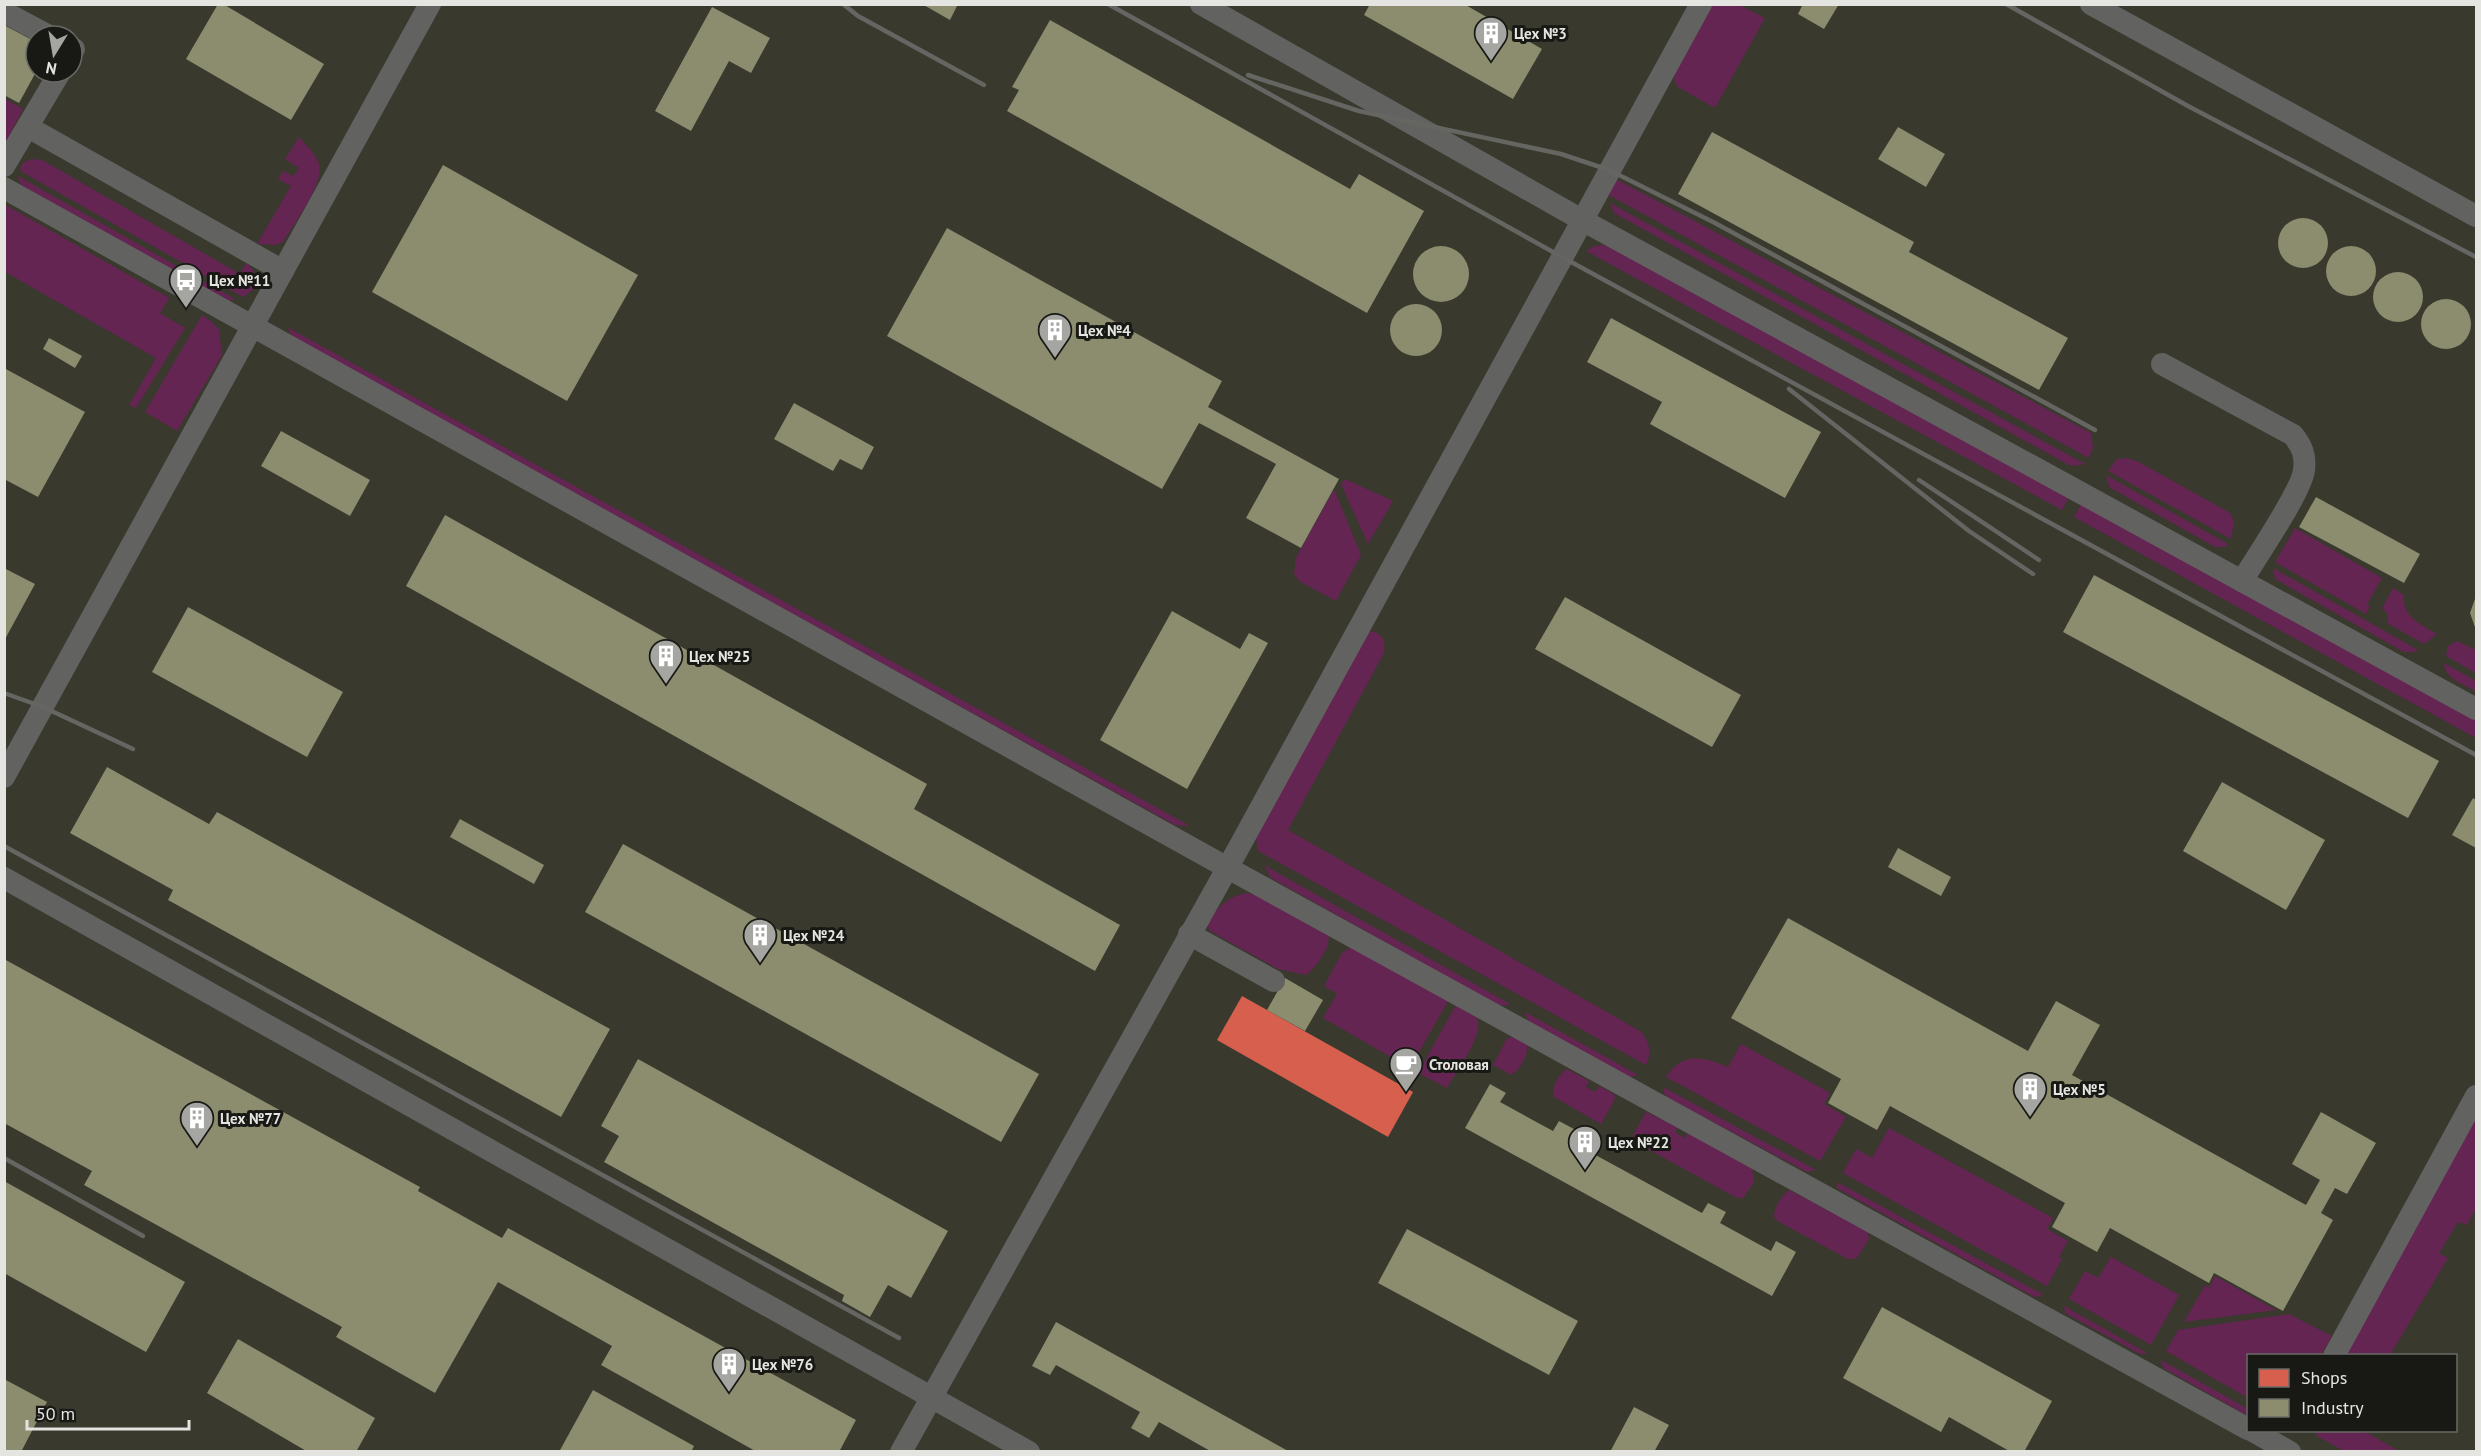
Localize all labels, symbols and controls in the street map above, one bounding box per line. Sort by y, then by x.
building icon: Цех №3 [1473,15,1509,62]
north arrow [24,24,84,84]
place label: Цех №3 [1514,24,1567,43]
text: N [44,58,58,80]
bus stop icon: Цех №11 [168,262,204,309]
place label: Цех №11 [209,271,270,290]
building icon: Цех №4 [1037,312,1073,359]
place label: Цех №4 [1078,321,1131,340]
building icon: Цех №25 [648,638,684,685]
place label: Цех №25 [689,647,750,666]
building icon: Цех №24 [742,917,778,964]
place label: Цех №24 [783,926,845,945]
cafe icon: Столовая [1388,1046,1424,1093]
place label: Столовая [1429,1055,1489,1074]
building icon: Цех №5 [2012,1071,2048,1118]
place label: Цех №5 [2053,1080,2106,1099]
building icon: Цех №77 [179,1100,215,1147]
place label: Цех №77 [220,1109,281,1128]
building icon: Цех №22 [1567,1124,1603,1171]
place label: Цех №22 [1608,1133,1669,1152]
building icon: Цех №76 [711,1346,747,1393]
legend [2247,1354,2457,1432]
place label: Цех №76 [752,1355,813,1374]
text: Shops [2301,1366,2347,1389]
scale bar [27,1393,189,1431]
text: Industry [2301,1396,2364,1419]
text: 50 m [36,1402,75,1425]

